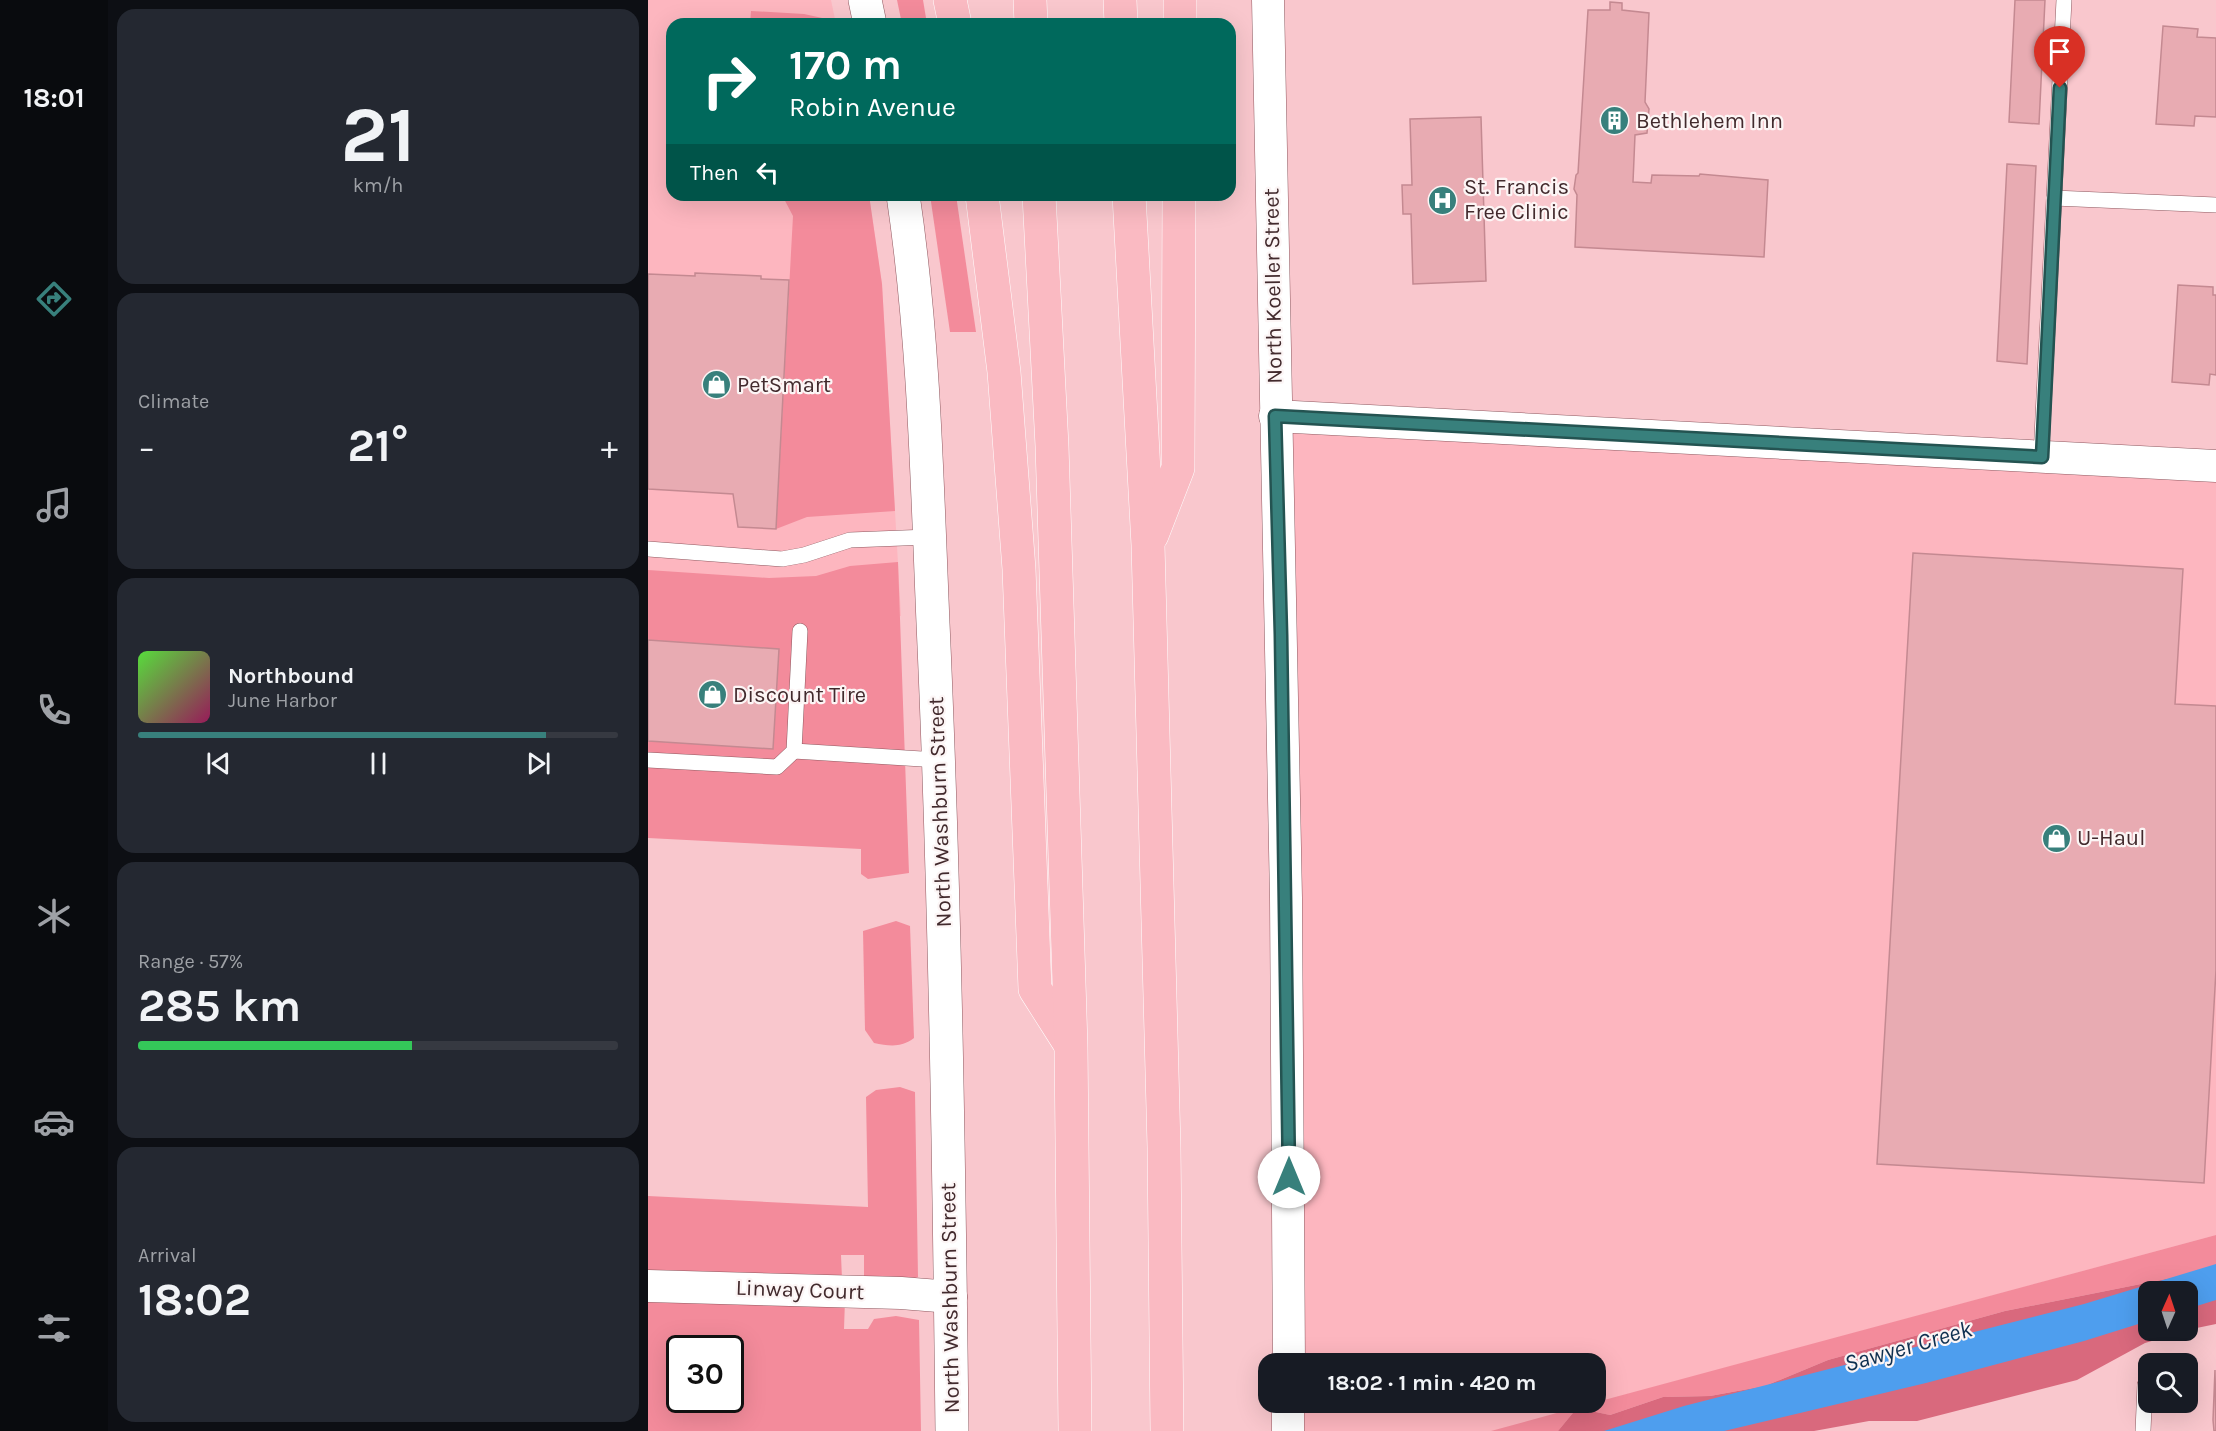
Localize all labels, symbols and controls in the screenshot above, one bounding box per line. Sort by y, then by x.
pin [2034,26,2085,88]
icon: arrive [2043,35,2076,68]
text: 170 m [789,40,902,90]
icon: right [690,42,768,120]
text: 18:01 [23,82,85,114]
text: 21 [341,89,416,181]
text: Robin Avenue [789,91,956,123]
building icon: Bethlehem Inn [1599,105,1631,137]
place label: Bethlehem Inn [1636,108,1783,134]
icon: left [751,156,784,189]
text: Then [690,160,739,186]
text: km/h [353,174,403,197]
place label: St. Francis Free Clinic [1464,174,1569,225]
hospital icon: St. Francis Free Clinic [1427,184,1459,216]
street label: North Koeller Street [1258,188,1288,384]
icon: directions [33,278,75,320]
shop icon: PetSmart [700,369,732,401]
place label: PetSmart [737,372,831,398]
text: Climate [138,390,209,413]
text: 21° [348,420,408,472]
text: − [138,428,155,466]
text: + [601,428,618,466]
icon: music [33,484,75,526]
text: Northbound [228,663,354,689]
shop icon: Discount Tire [696,679,728,711]
place label: Discount Tire [733,682,866,708]
icon: phone [33,689,75,731]
text: June Harbor [228,689,337,712]
street label: North Washburn Street [923,696,957,928]
icon: previous [202,747,235,780]
icon: pause [362,747,395,780]
icon: next [522,747,555,780]
shop icon: U-Haul [2040,822,2072,854]
place label: U-Haul [2077,825,2145,851]
icon: climate [33,895,75,937]
text: Range · 57% [138,950,243,973]
text: 285 km [138,980,301,1032]
icon: car [33,1101,75,1143]
position arrow [1257,1145,1321,1209]
street label: North Washburn Street [935,1182,965,1414]
text: Arrival [138,1244,197,1267]
text: 18:02 [138,1274,251,1326]
street label: Linway Court [735,1275,865,1305]
north arrow [2138,1281,2198,1341]
map controls [2138,1281,2198,1413]
icon: filters [33,1307,75,1349]
water label: Sawyer Creek [1841,1314,1976,1378]
speed limit sign: 30 [666,1335,744,1413]
button: search [2138,1353,2198,1413]
text: 18:02 · 1 min · 420 m [1328,1370,1536,1396]

